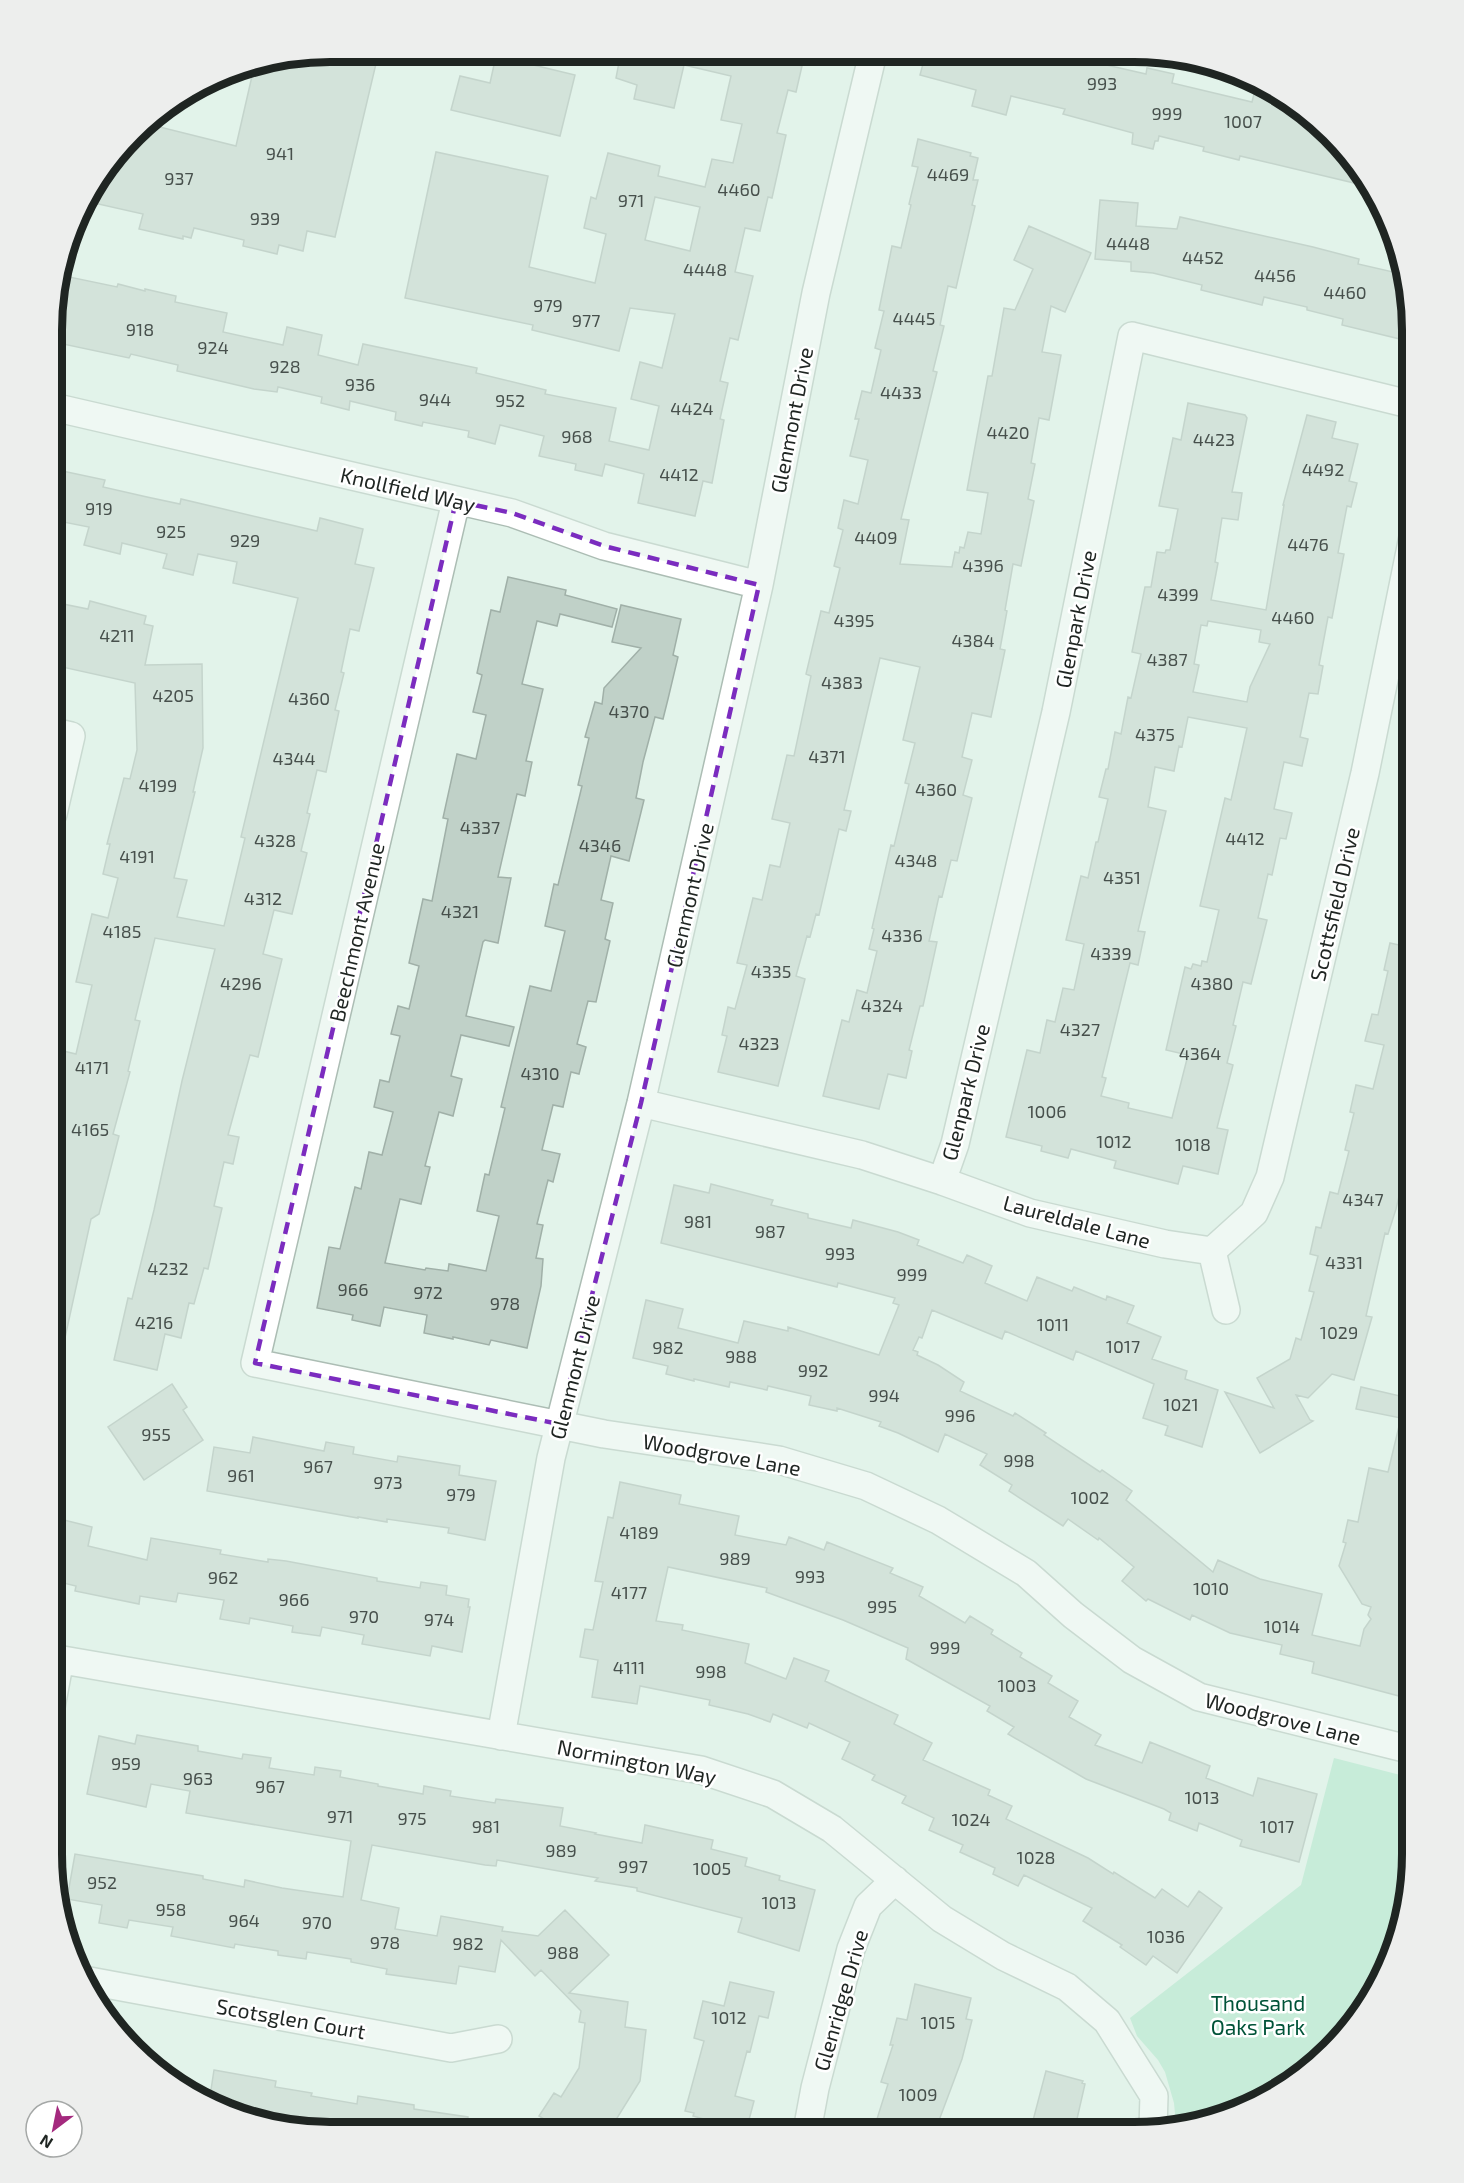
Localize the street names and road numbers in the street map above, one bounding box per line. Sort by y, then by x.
street label: Glenmont Drive [765,345,817,495]
street label: Knollfield Way [338,461,478,517]
street label: Glenpark Drive [1049,548,1101,690]
street label: Glenmont Drive [660,820,718,970]
street label: Scottsfield Drive [1304,825,1364,983]
street label: Beechmont Avenue [323,840,389,1024]
street label: Glenpark Drive [936,1021,994,1163]
street label: Laureldale Lane [1001,1189,1153,1253]
street label: Glenmont Drive [544,1292,604,1442]
street label: Woodgrove Lane [641,1428,803,1480]
street label: Woodgrove Lane [1202,1687,1364,1749]
street label: Normington Way [555,1733,719,1789]
street label: Glenridge Drive [808,1926,872,2074]
street label: Scotsglen Court [215,1993,367,2043]

